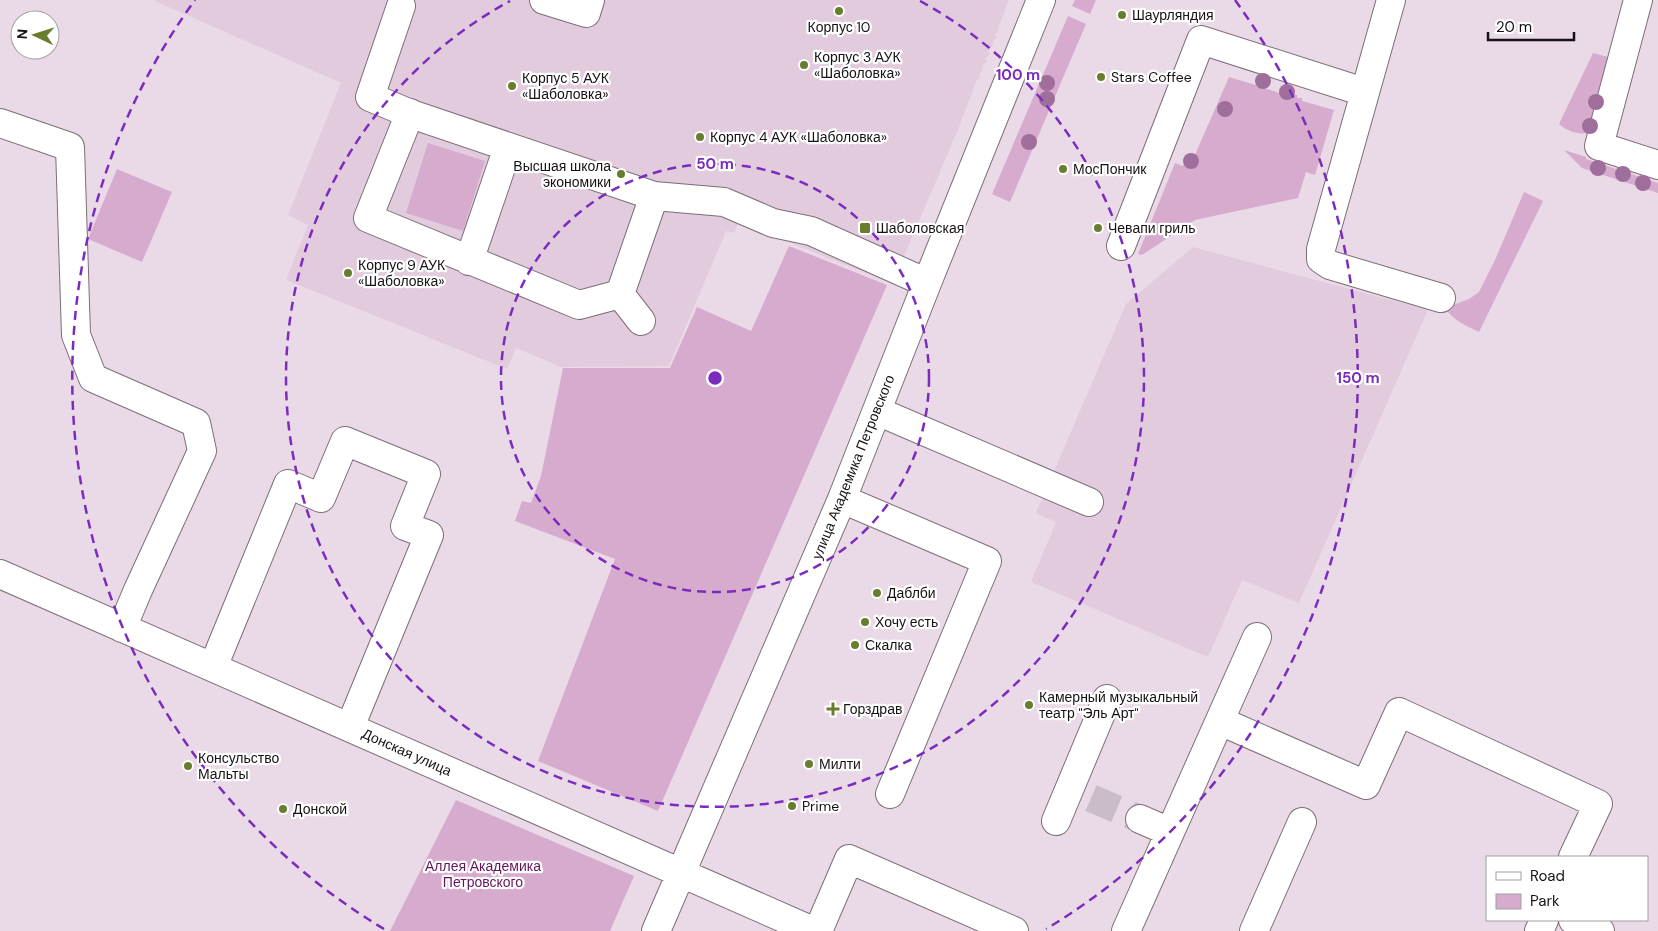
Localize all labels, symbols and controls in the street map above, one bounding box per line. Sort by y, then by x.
marker: Корпус 10 [833,5,845,17]
place label: Шаурляндия [1132,6,1214,24]
marker: Шаурляндия [1116,9,1128,21]
north arrow [10,10,60,60]
scale bar [1488,10,1574,42]
text: 20 m [1496,17,1532,37]
place label: Корпус 10 [808,18,870,36]
text: N [13,28,31,40]
place label: Корпус 3 АУК «Шаболовка» [814,48,901,82]
marker: Корпус 3 АУК «Шаболовка» [798,59,810,71]
text: 100 m [996,65,1040,85]
place label: Stars Coffee [1111,68,1192,86]
place label: Корпус 5 АУК «Шаболовка» [522,69,610,103]
marker: Stars Coffee [1095,71,1107,83]
marker: Корпус 5 АУК «Шаболовка» [506,80,518,92]
place label: Корпус 4 АУК «Шаболовка» [710,128,887,146]
marker: Корпус 4 АУК «Шаболовка» [694,131,706,143]
text: 50 m [696,154,734,174]
place label: Высшая школа экономики [513,157,611,191]
place label: МосПончик [1073,160,1147,178]
marker: МосПончик [1057,163,1069,175]
marker: Высшая школа экономики [615,168,627,180]
place label: Шаболовская [876,219,964,237]
place label: Чевапи гриль [1108,219,1196,237]
marker: Шаболовская [858,221,872,235]
marker: Чевапи гриль [1092,222,1104,234]
place label: Корпус 9 АУК «Шаболовка» [358,256,446,290]
marker: Корпус 9 АУК «Шаболовка» [342,267,354,279]
text: 150 m [1337,368,1380,388]
centre of rings [706,369,724,387]
street label: улица Академика Петровского [808,372,898,562]
place label: Даблби [887,584,936,602]
marker: Даблби [871,587,883,599]
place label: Хочу есть [875,613,938,631]
marker: Хочу есть [859,616,871,628]
place label: Скалка [865,636,912,654]
marker: Скалка [849,639,861,651]
place label: Камерный музыкальный театр "Эль Арт" [1039,688,1198,722]
marker: Камерный музыкальный театр "Эль Арт" [1023,699,1035,711]
place label: Горздрав [843,700,902,718]
marker: Горздрав [827,703,839,715]
street label: Донская улица [359,724,455,780]
place label: Консульство Мальты [198,749,280,783]
place label: Милти [819,755,861,773]
marker: Милти [803,758,815,770]
marker: Консульство Мальты [182,760,194,772]
place label: Prime [802,797,839,815]
place label: Донской [293,800,347,818]
marker: Prime [786,800,798,812]
marker: Донской [277,803,289,815]
legend [1486,856,1648,921]
park label: Аллея Академика Петровского [425,857,541,891]
text: Road [1530,866,1565,886]
text: Park [1530,891,1560,911]

